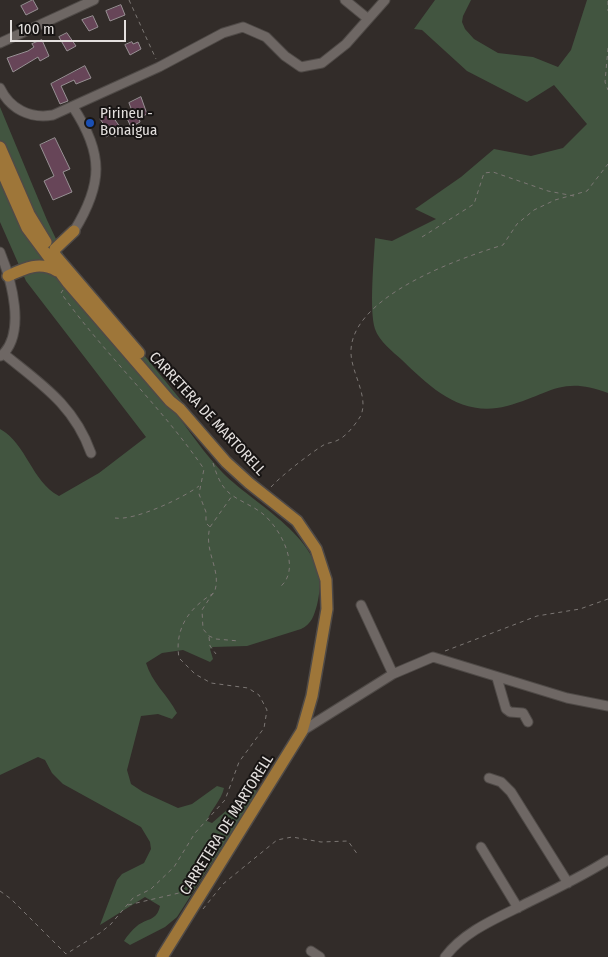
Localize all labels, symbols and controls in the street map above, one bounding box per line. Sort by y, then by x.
scale bar [12,10,129,42]
text: 100 m [18,20,55,38]
place label: Pirineu - Bonaigua [100,105,157,140]
marker: Pirineu - Bonaigua [84,117,96,129]
street label: CARRETERA DE MARTORELL [145,348,269,480]
street label: CARRETERA DE MARTORELL [176,751,278,899]

